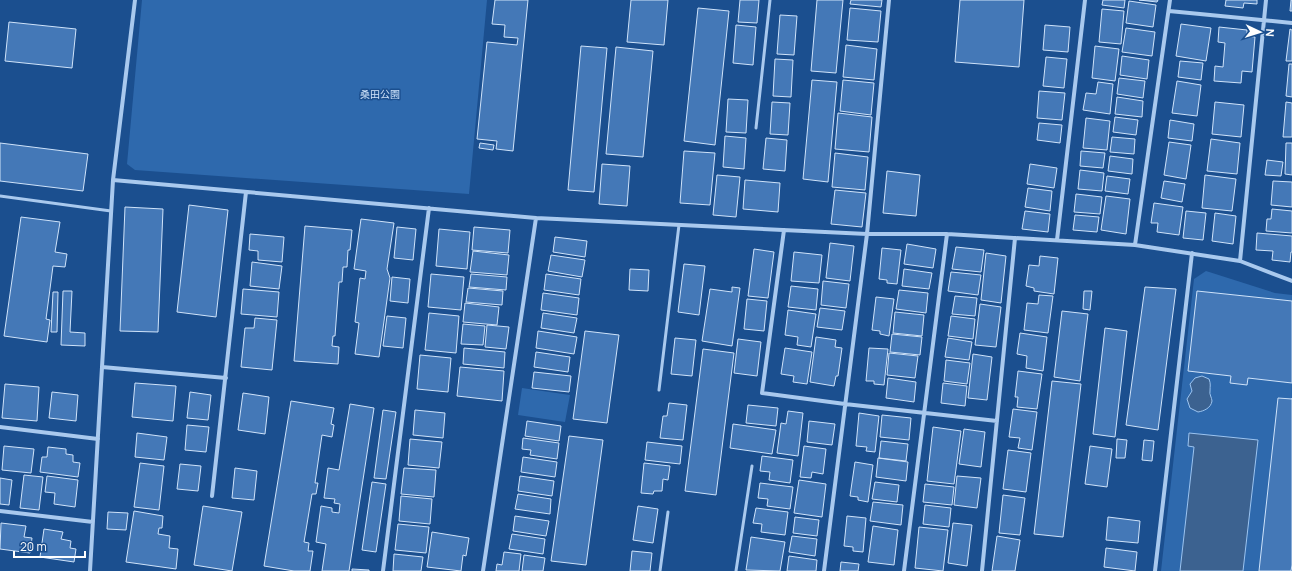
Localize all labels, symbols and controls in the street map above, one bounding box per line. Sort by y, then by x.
north arrow [1240,12,1280,52]
text: N [1263,28,1278,37]
park label: 桑田公園 [360,87,400,101]
scale bar [14,533,85,559]
text: 20 m [20,538,47,555]

